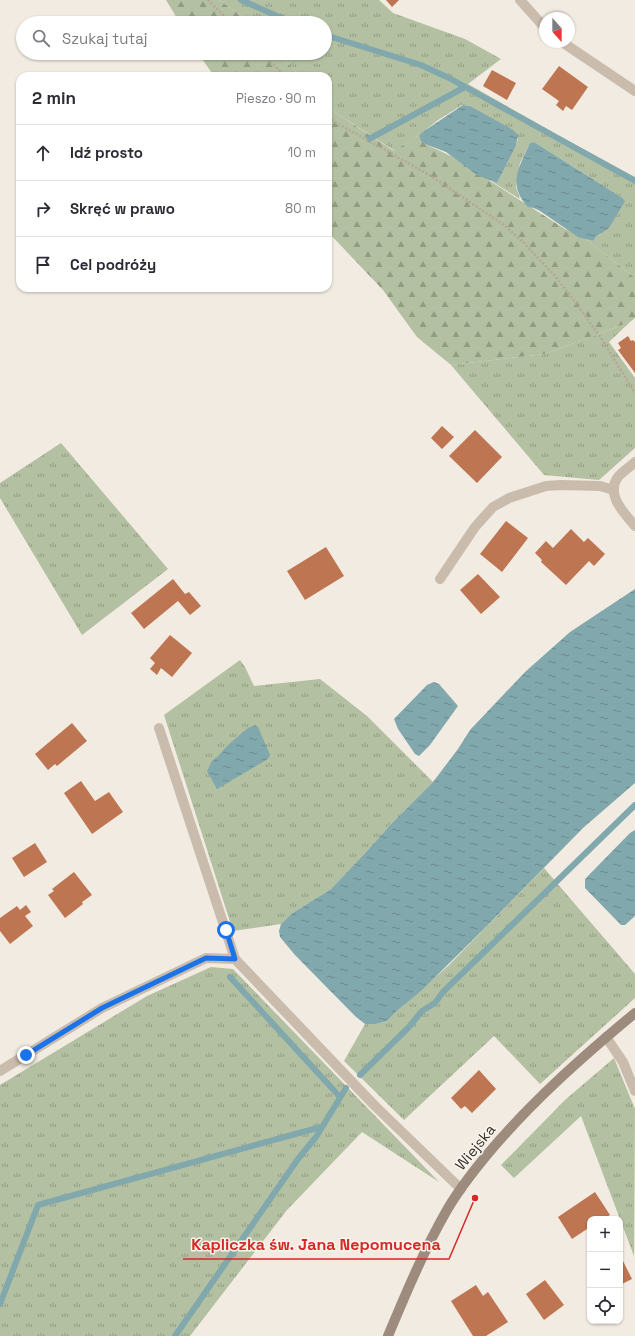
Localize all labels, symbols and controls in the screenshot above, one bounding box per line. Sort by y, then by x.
north arrow [539,12,575,48]
search box [16,16,332,60]
icon: search [30,27,52,49]
text: Szukaj tutaj [62,29,148,48]
text: 2 min [32,87,76,109]
text: Pieszo · 90 m [236,90,316,107]
icon: ahead [32,142,54,164]
text: Idź prosto [70,143,143,162]
text: 10 m [288,144,316,161]
icon: right [32,198,54,220]
text: Skręć w prawo [70,199,175,218]
text: 80 m [285,200,316,217]
icon: arrive [32,254,54,276]
text: Cel podróży [70,255,156,274]
route start [217,921,235,939]
route end [17,1046,35,1064]
street label: Wiejska [451,1120,500,1174]
map controls [587,1216,623,1324]
button: + [587,1216,623,1252]
callout: Kapliczka św. Jana Nepomucena [183,1231,449,1259]
text: Kapliczka św. Jana Nepomucena [191,1234,441,1255]
button: − [587,1252,623,1288]
button: locate [587,1288,623,1324]

